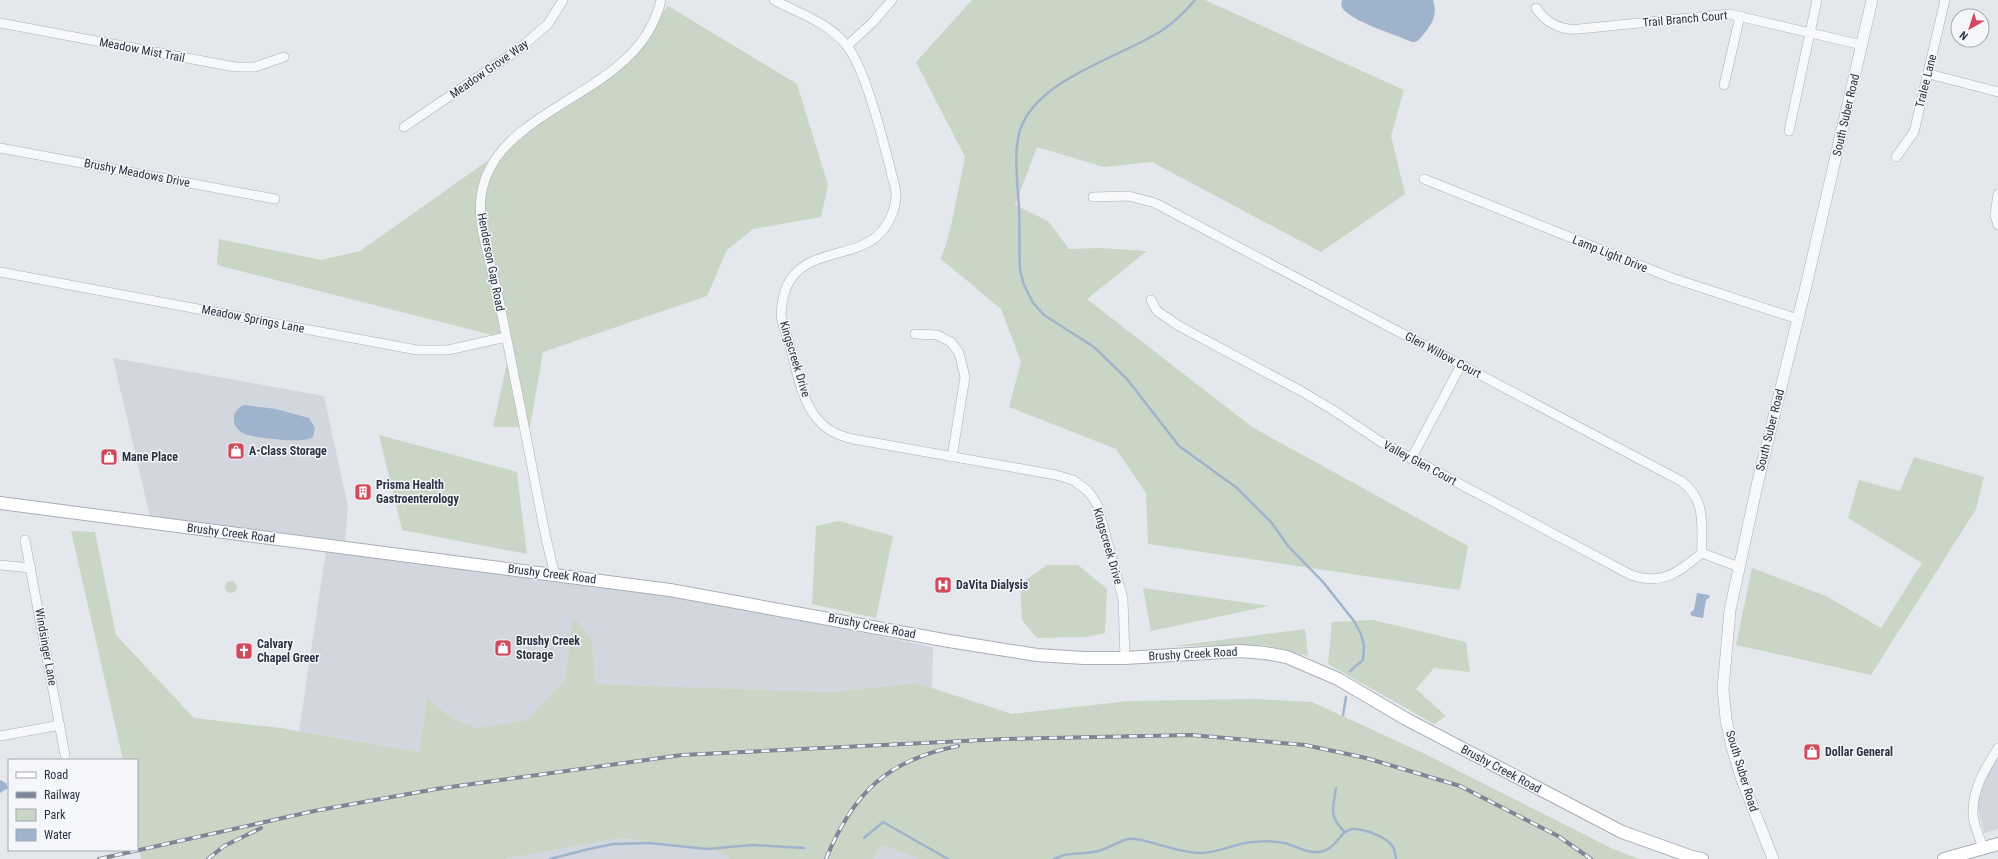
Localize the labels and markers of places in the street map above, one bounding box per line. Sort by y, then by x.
shop icon: A-Class Storage [226,441,246,461]
place label: A-Class Storage [249,444,327,458]
shop icon: Mane Place [99,447,119,467]
place label: Mane Place [122,450,178,464]
place label: Prisma Health Gastroenterology [376,478,459,506]
building icon: Prisma Health Gastroenterology [353,482,373,502]
hospital icon: DaVita Dialysis [933,575,953,595]
place label: DaVita Dialysis [956,578,1029,592]
place label: Brushy Creek Storage [516,634,580,662]
place label: Calvary Chapel Greer [257,637,319,665]
shop icon: Brushy Creek Storage [493,638,513,658]
church icon: Calvary Chapel Greer [234,641,254,661]
shop icon: Dollar General [1802,742,1822,762]
place label: Dollar General [1825,745,1893,759]

